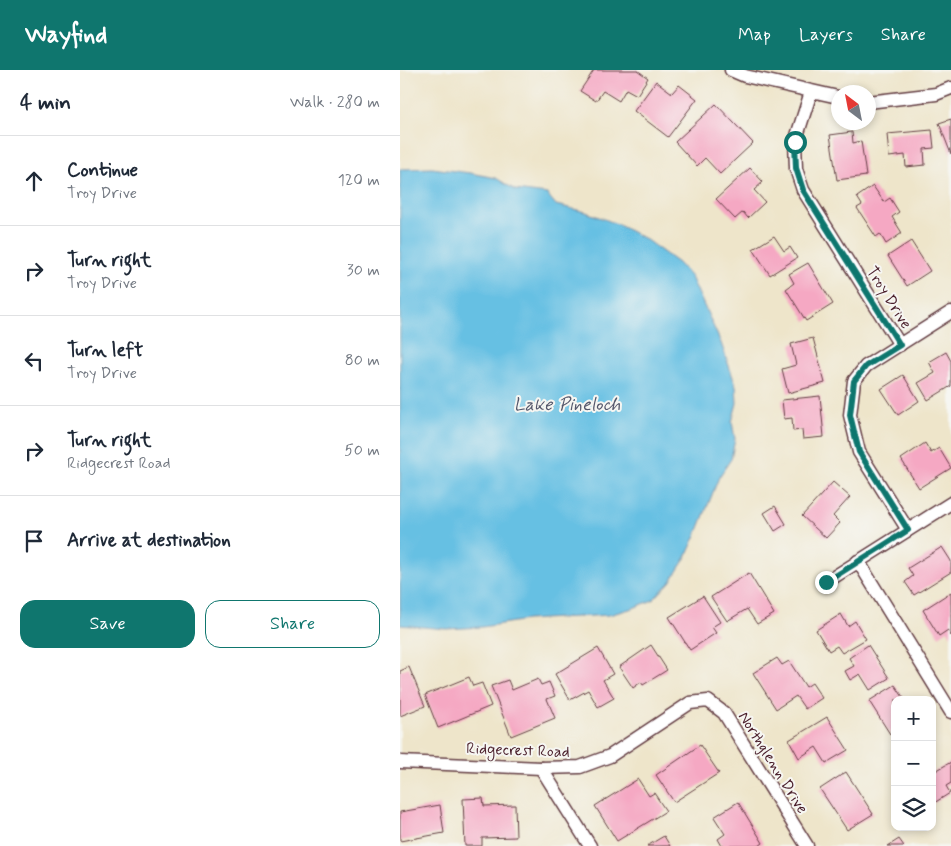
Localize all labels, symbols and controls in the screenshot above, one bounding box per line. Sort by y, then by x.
text: Wayfind [25,20,107,51]
text: Map [738,23,771,47]
text: Layers [799,23,853,47]
text: Share [881,23,926,47]
north arrow [831,85,876,130]
text: 4 min [20,89,71,117]
text: Walk · 280 m [290,92,380,113]
route start [784,131,807,154]
text: Continue [67,158,138,183]
icon: ahead [20,167,48,195]
text: 120 m [338,170,380,191]
text: Troy Drive [67,183,137,204]
text: Turn right [67,248,151,273]
icon: right [20,257,48,285]
text: 30 m [347,260,380,281]
street label: Troy Drive [861,263,916,333]
text: Troy Drive [67,273,137,294]
text: Turn left [67,338,143,363]
icon: left [20,347,48,375]
text: 80 m [345,350,380,371]
text: Troy Drive [67,363,137,384]
water label: Lake Pineloch [514,393,621,417]
text: Turn right [67,428,151,453]
icon: right [20,437,48,465]
text: 50 m [344,440,380,461]
text: Ridgecrest Road [67,453,171,474]
icon: arrive [20,527,48,555]
text: Arrive at destination [67,528,231,553]
route end [815,571,838,594]
button: Save [20,600,195,648]
button: Share [205,600,380,648]
map controls [891,696,936,831]
button: + [891,696,936,741]
street label: Northglenn Drive [733,708,813,818]
street label: Ridgecrest Road [466,738,570,764]
button: − [891,741,936,786]
button: layers [891,786,936,831]

